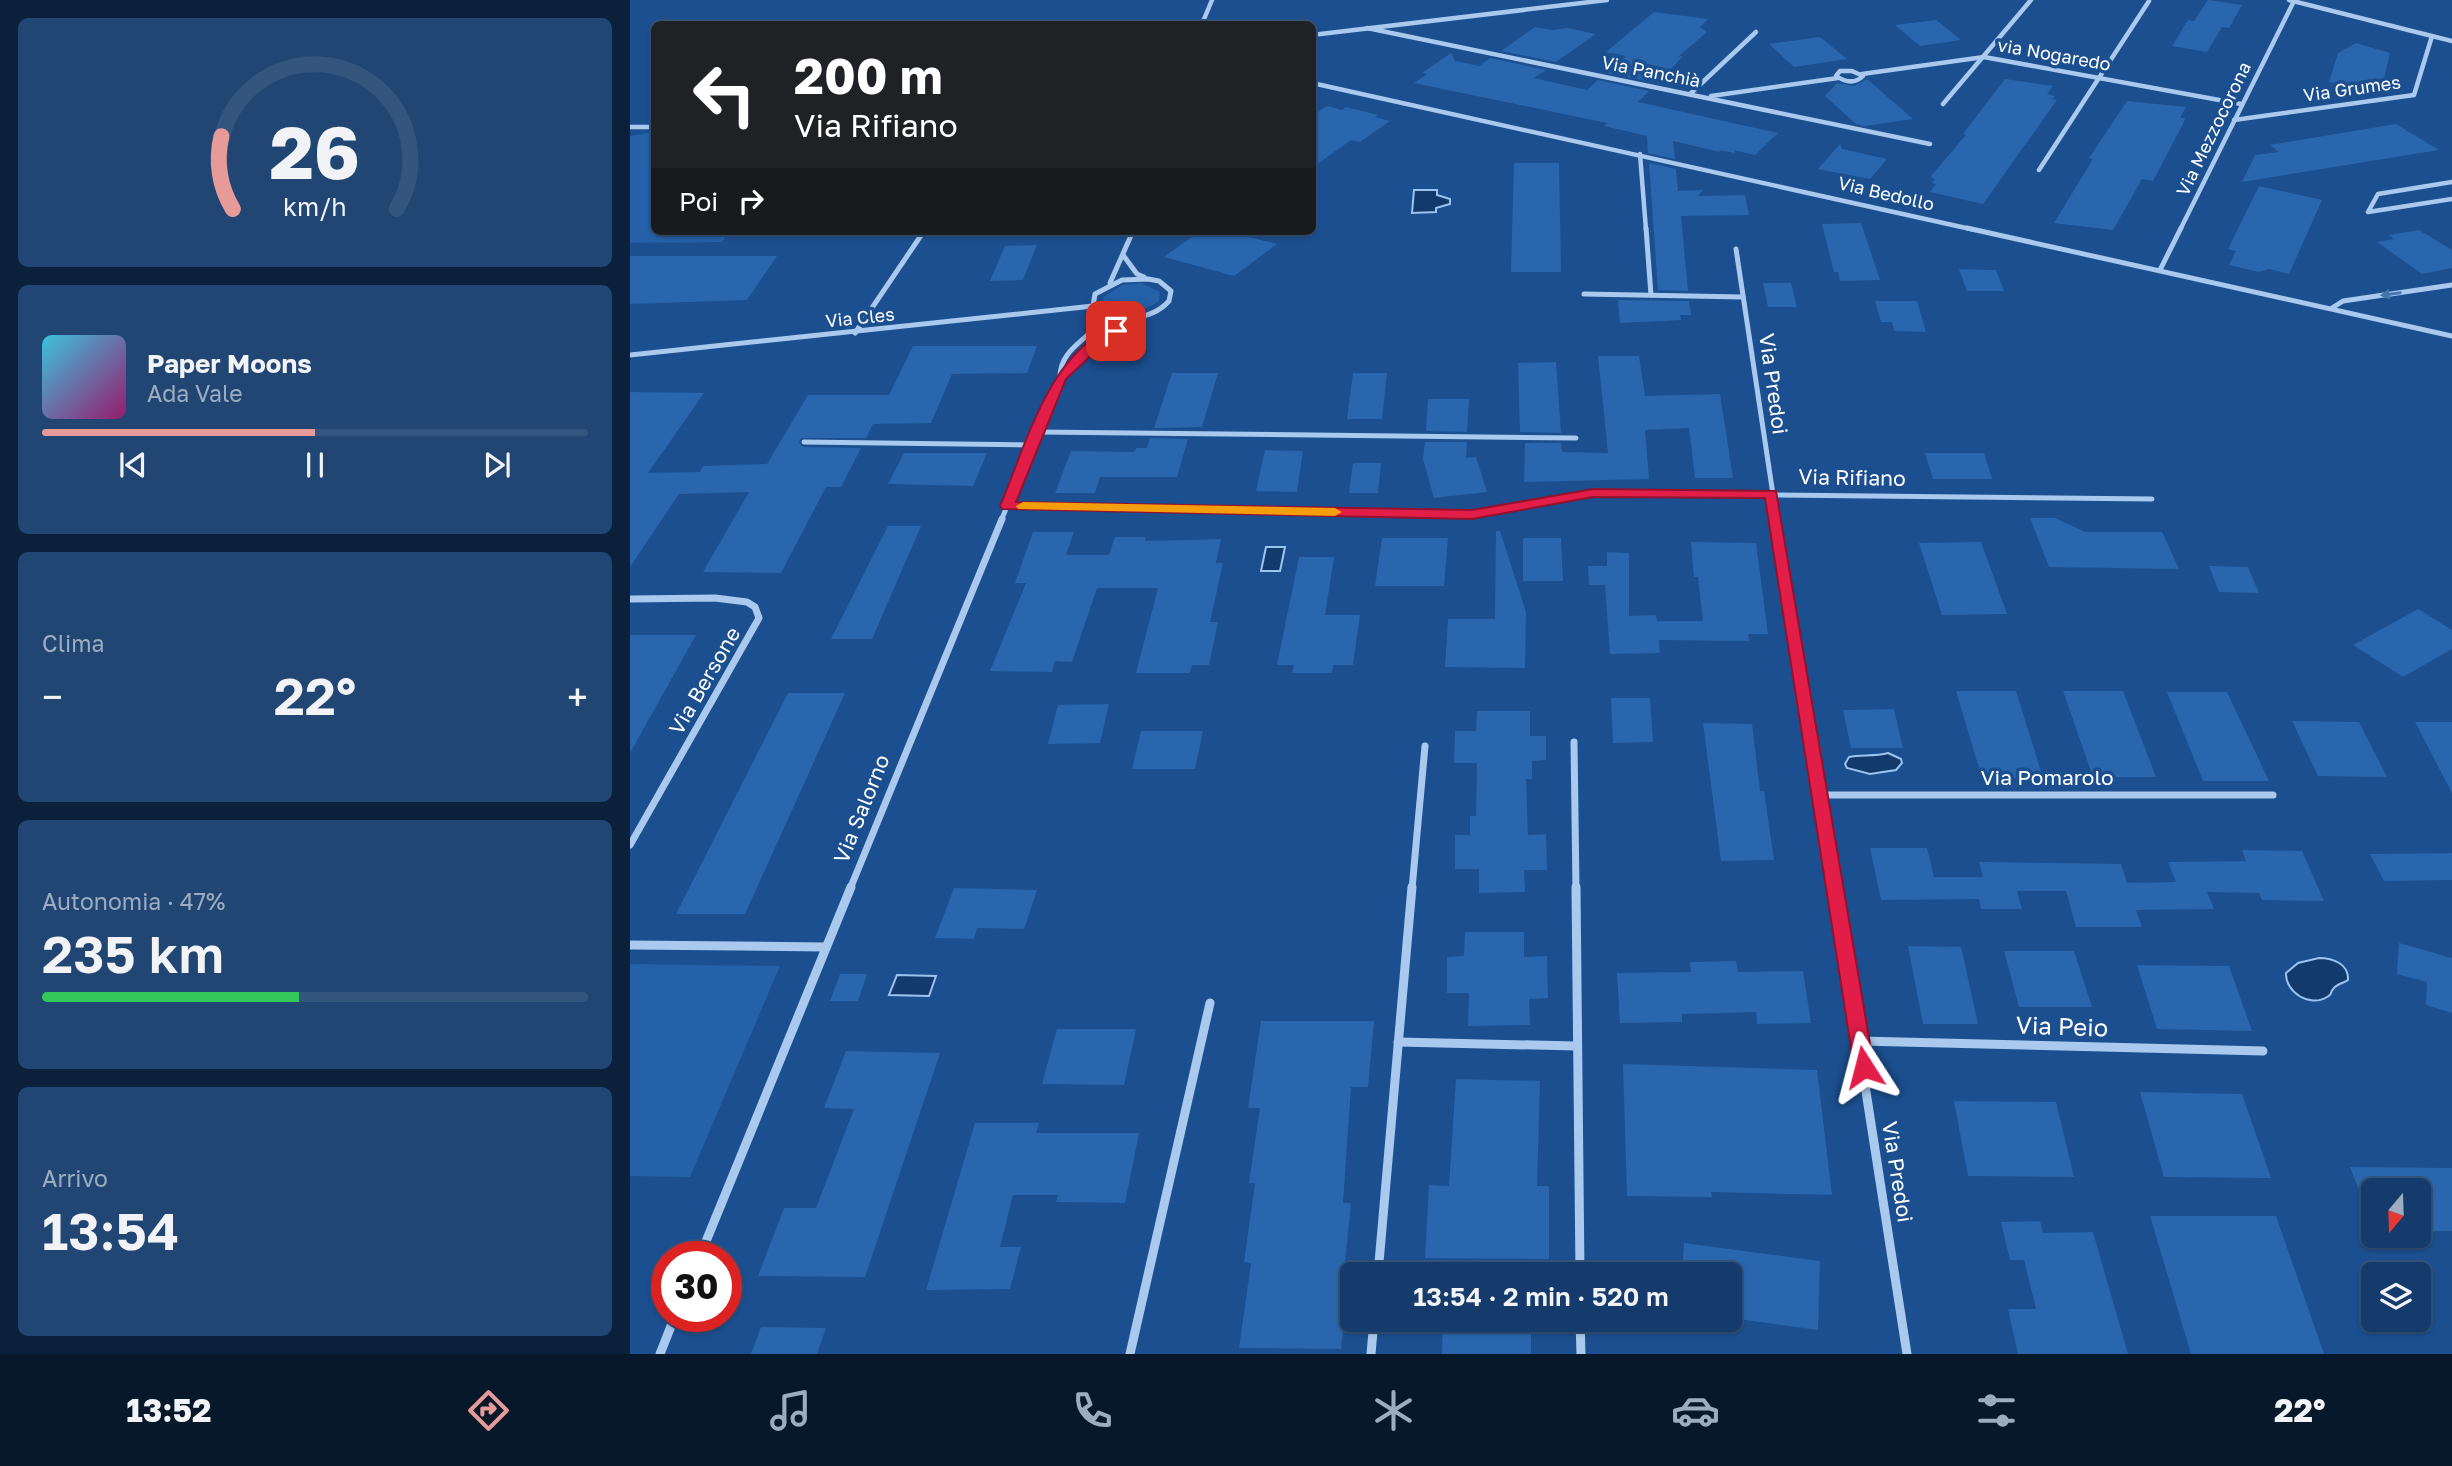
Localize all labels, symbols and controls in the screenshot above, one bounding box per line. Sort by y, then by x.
street label: via Nogaredo [1996,33,2112,75]
text: 200 m [794,46,943,105]
icon: left [679,49,770,140]
street label: Via Panchià [1600,51,1703,91]
street label: Via Mezzocorona [2171,58,2255,199]
street label: Via Grumes [2302,70,2402,106]
text: Via Rifiano [794,106,958,144]
text: 26 [270,108,360,195]
street label: Via Bedollo [1836,171,1936,215]
icon: right [732,182,770,220]
text: Poi [679,186,718,217]
text: km/h [283,190,347,221]
one-way arrow [2380,289,2402,300]
pin [1086,301,1146,361]
street label: Via Cles [824,302,896,332]
icon: arrive [1097,312,1135,350]
street label: Via Predoi [1754,332,1794,436]
text: Paper Moons [147,348,312,379]
text: Ada Vale [147,379,243,407]
icon: previous [114,446,152,484]
icon: pause [296,446,334,484]
icon: next [478,446,516,484]
street label: Via Rifiano [1798,463,1906,491]
street label: Via Bersone [663,622,745,739]
text: Clima [42,629,105,657]
text: 22° [274,664,356,726]
text: − [42,674,63,719]
text: + [567,674,588,719]
street label: Via Salorno [827,750,895,867]
street label: Via Pomarolo [1980,764,2114,790]
text: Autonomia · 47% [42,887,225,915]
text: 235 km [42,922,224,984]
street label: Via Peio [2015,1009,2109,1042]
position arrow [1827,1030,1901,1104]
street label: Via Predoi [1877,1119,1919,1224]
text: Arrivo [42,1164,108,1192]
north arrow [2361,1178,2431,1248]
map controls [2361,1178,2431,1332]
text: 13:54 [42,1199,180,1261]
speed limit sign: 30 [651,1241,742,1332]
button: layers [2361,1262,2431,1332]
text: 13:54 · 2 min · 520 m [1413,1281,1669,1312]
icon: directions [464,1386,513,1435]
icon: music [766,1386,815,1435]
icon: phone [1068,1386,1117,1435]
icon: climate [1369,1386,1418,1435]
icon: car [1671,1386,1720,1435]
icon: filters [1972,1386,2021,1435]
text: 13:52 [126,1391,212,1429]
text: 22° [2274,1391,2326,1429]

